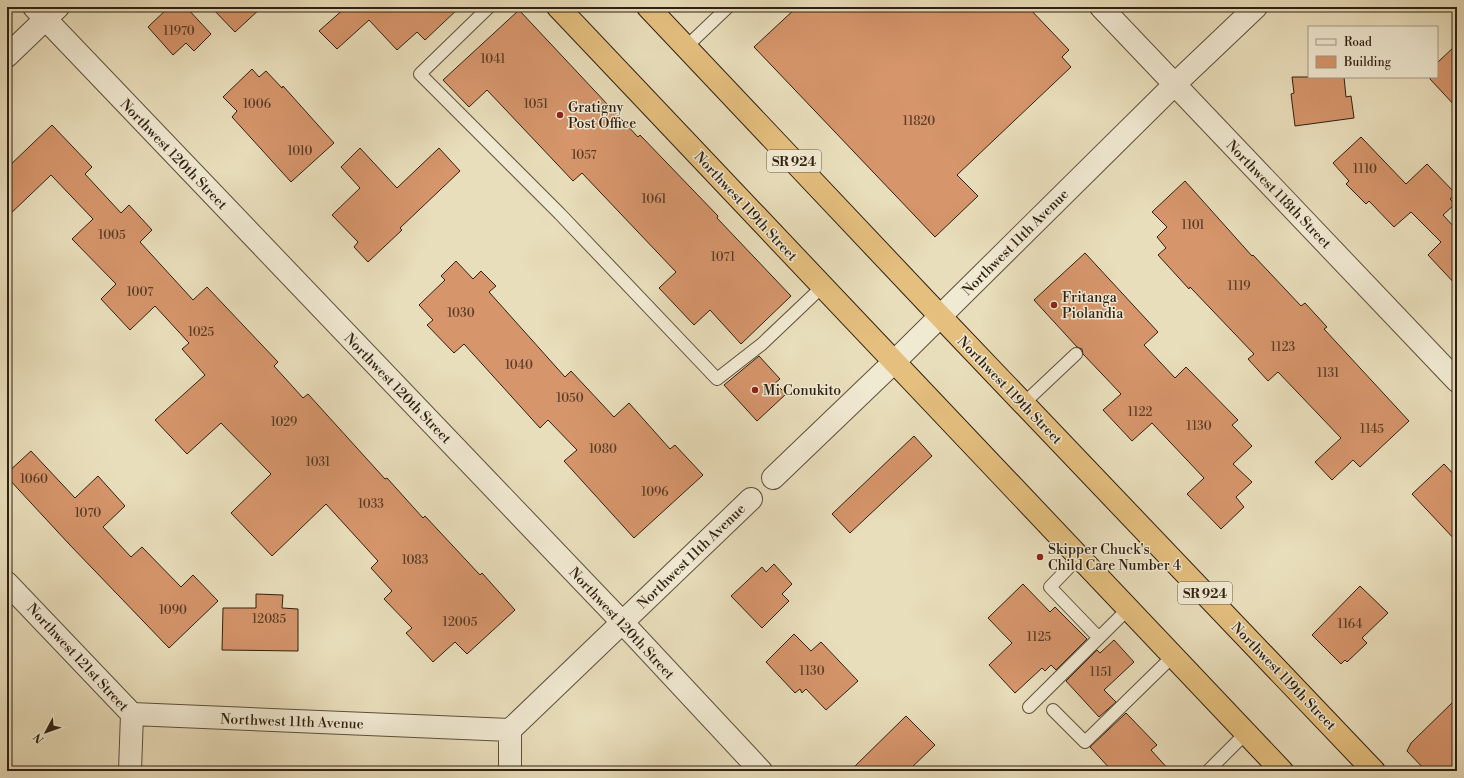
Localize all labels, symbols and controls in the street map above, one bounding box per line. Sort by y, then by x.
house number: 11970 [163,24,195,39]
legend [1308,26,1438,78]
text: Road [1344,35,1372,50]
house number: 1041 [480,52,506,67]
text: Building [1343,55,1392,70]
street label: Northwest 120th Street [116,96,231,214]
house number: 1006 [243,97,271,112]
house number: 1051 [524,97,549,112]
place label: Gratigny Post Office [568,99,636,133]
marker: Gratigny Post Office [555,110,565,120]
house number: 11820 [903,114,935,129]
street label: Northwest 118th Street [1222,137,1335,253]
house number: 1010 [287,144,313,159]
house number: 1057 [572,148,596,163]
street label: Northwest 119th Street [690,148,801,265]
road number: SR 924 [767,150,821,172]
house number: 1110 [1353,162,1377,177]
street label: Northwest 11th Avenue [959,186,1073,300]
house number: 1061 [642,192,667,207]
house number: 1101 [1181,218,1205,233]
house number: 1005 [98,228,126,243]
house number: 1071 [711,250,736,265]
house number: 1119 [1227,279,1251,294]
house number: 1007 [127,285,153,300]
place label: Fritanga Piolandia [1062,289,1124,323]
marker: Fritanga Piolandia [1049,300,1059,310]
house number: 1030 [447,306,475,321]
house number: 1025 [188,325,214,340]
street label: Northwest 120th Street [340,330,455,448]
street label: Northwest 119th Street [953,333,1066,449]
house number: 1123 [1271,340,1296,355]
house number: 1040 [505,358,533,373]
house number: 1131 [1317,366,1340,381]
place label: Mi Conukito [763,382,841,400]
marker: Mi Conukito [750,385,760,395]
house number: 1050 [556,391,584,406]
house number: 1122 [1128,405,1152,420]
house number: 1029 [271,415,297,430]
house number: 1130 [1186,419,1212,434]
house number: 1145 [1360,422,1384,437]
house number: 1080 [589,442,617,457]
house number: 1031 [306,455,331,470]
house number: 1060 [20,472,48,487]
house number: 1096 [641,485,669,500]
house number: 1033 [358,497,384,512]
street label: Northwest 11th Avenue [634,500,750,613]
house number: 1070 [75,506,101,521]
place label: Skipper Chuck's Child Care Number 4 [1048,541,1181,575]
marker: Skipper Chuck's Child Care Number 4 [1035,552,1045,562]
house number: 1083 [402,553,429,568]
street label: Northwest 120th Street [565,564,678,683]
road number: SR 924 [1178,582,1232,604]
street label: Northwest 121st Street [23,600,132,716]
house number: 1090 [159,603,187,618]
house number: 12085 [252,612,286,627]
house number: 12005 [443,615,478,630]
house number: 1164 [1338,617,1362,632]
street label: Northwest 119th Street [1227,619,1340,735]
house number: 1125 [1027,630,1052,645]
house number: 1130 [799,664,825,679]
house number: 1151 [1090,665,1113,680]
street label: Northwest 11th Avenue [220,710,364,734]
north arrow [26,712,66,752]
text: N [31,730,47,746]

